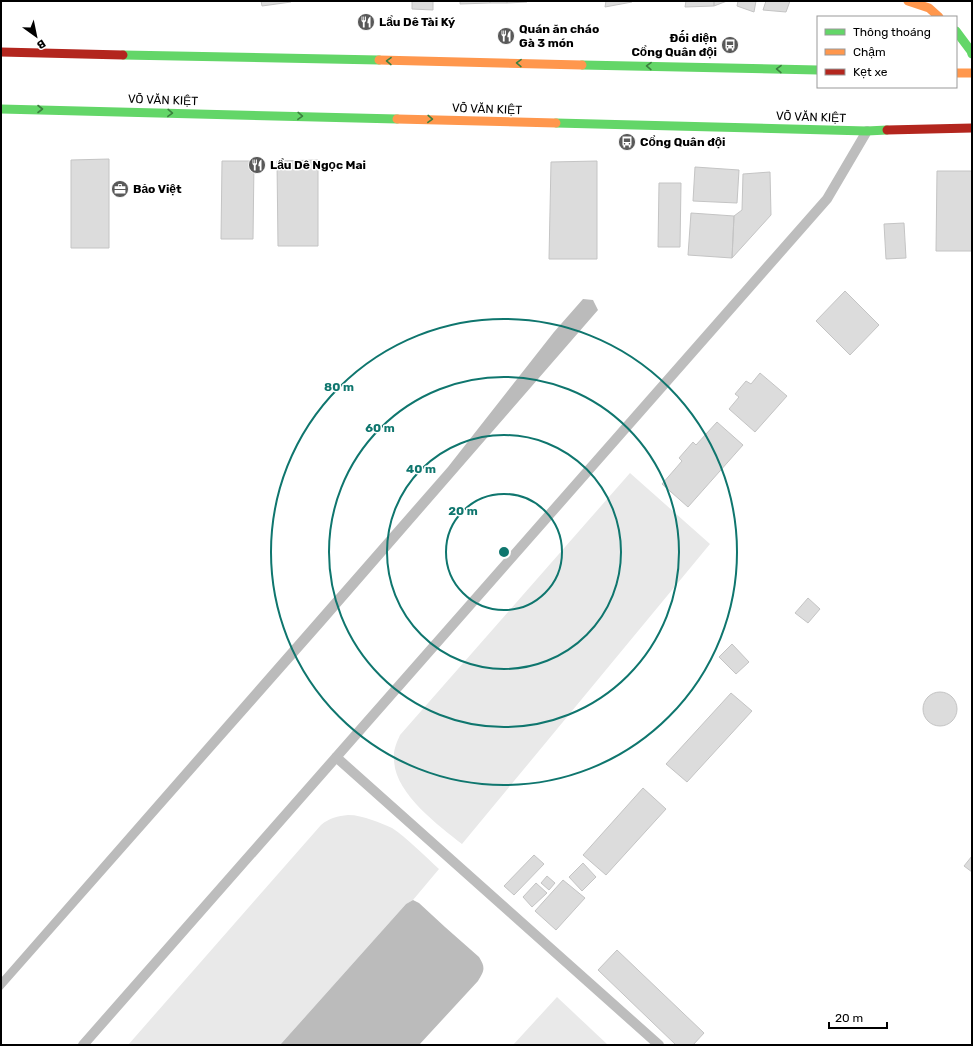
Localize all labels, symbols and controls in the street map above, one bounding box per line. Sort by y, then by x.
restaurant icon: Lẩu Dê Tài Ký [356,12,376,32]
place label: Lẩu Dê Tài Ký [379,15,455,29]
north arrow [16,16,56,56]
legend [817,16,957,88]
place label: Quán ăn cháo Gà 3 món [519,22,599,50]
text: Thông thoáng [853,25,931,39]
restaurant icon: Quán ăn cháo Gà 3 món [496,26,516,46]
place label: Đối diện Cổng Quân đội [631,30,717,59]
bus stop icon: Đối diện Cổng Quân đội [720,35,740,55]
text: B [34,36,48,52]
text: Chậm [853,45,886,59]
one-way arrow [386,56,392,65]
one-way arrow [516,59,522,68]
one-way arrow [646,62,652,70]
one-way arrow [776,65,782,73]
text: Kẹt xe [853,65,888,79]
street label: VÕ VĂN KIỆT [128,91,199,108]
street label: VÕ VĂN KIỆT [452,100,523,117]
one-way arrow [37,105,43,114]
one-way arrow [167,108,173,117]
street label: VÕ VĂN KIỆT [776,108,847,125]
one-way arrow [297,112,303,120]
one-way arrow [427,115,433,124]
bus stop icon: Cổng Quân đội [617,132,637,152]
place label: Cổng Quân đội [640,135,726,149]
restaurant icon: Lẩu Dê Ngọc Mai [247,155,267,175]
place label: Lẩu Dê Ngọc Mai [270,158,366,172]
office icon: Bảo Việt [110,179,130,199]
place label: Bảo Việt [133,182,182,196]
text: 80 m [324,380,354,394]
text: 60 m [365,421,395,435]
text: 40 m [406,462,436,476]
text: 20 m [448,504,478,518]
centre of rings [497,545,511,559]
scale bar [829,1004,887,1030]
text: 20 m [835,1011,863,1025]

